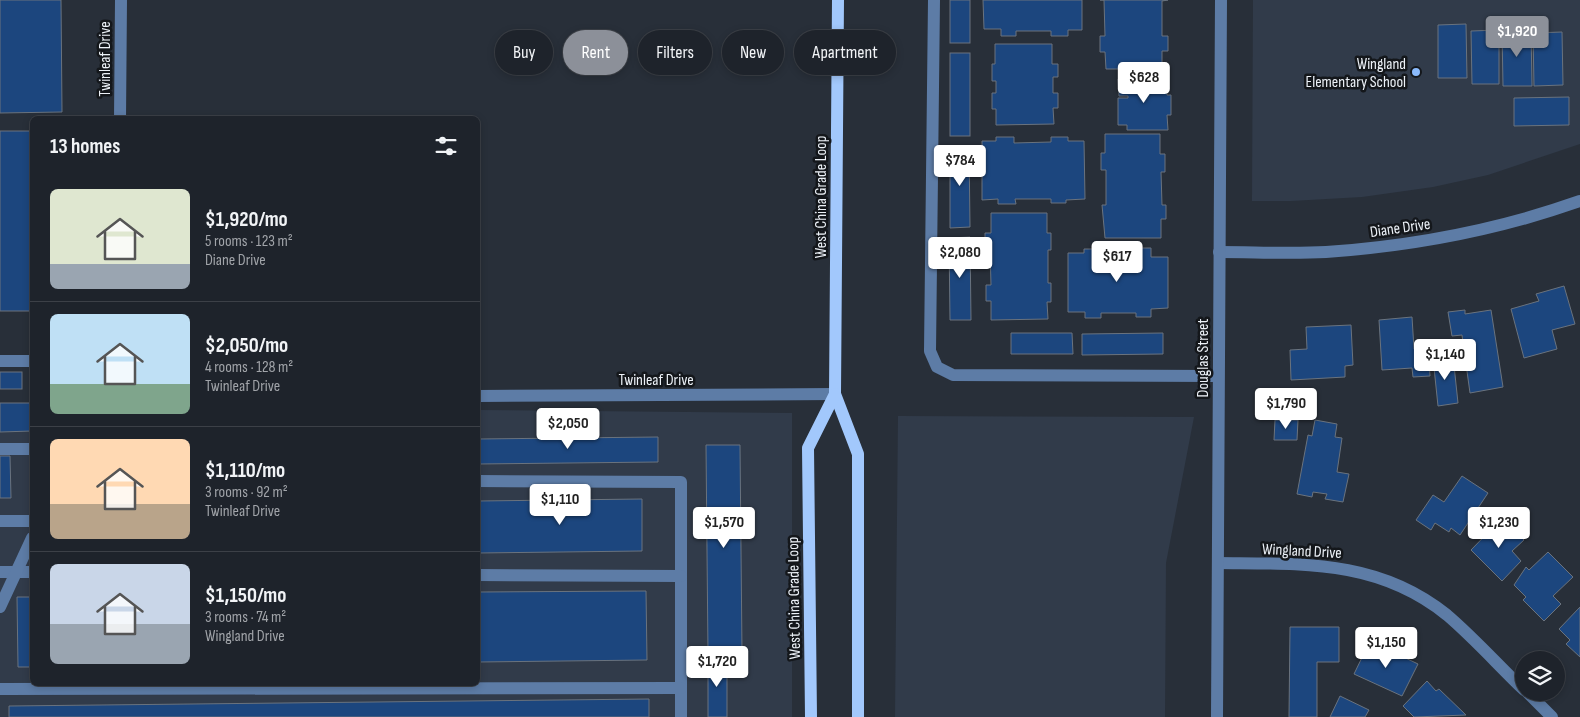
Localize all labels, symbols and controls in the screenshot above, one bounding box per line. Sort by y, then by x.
pin: $1,920 [1476,15,1558,58]
street label: Twinleaf Drive [96,21,115,97]
text: $1,920 [1497,22,1537,41]
chip: Buy [495,30,553,75]
chip: Rent [563,30,628,75]
chip: Filters [638,30,712,75]
chip: New [722,30,784,75]
chip: Apartment [794,30,896,75]
place label: Wingland Elementary School [1306,55,1406,92]
pin: $628 [1114,62,1174,104]
marker: Wingland Elementary School [1410,66,1422,78]
text: $628 [1129,68,1159,87]
icon: filters [432,132,460,160]
text: 13 homes [50,134,120,159]
street label: West China Grade Loop [812,136,831,258]
pin: $784 [930,144,990,187]
text: $784 [945,151,975,170]
text: $1,920/mo [205,207,288,232]
icon: home [90,209,150,269]
street label: Diane Drive [1369,215,1432,242]
text: 5 rooms · 123 m² [205,232,293,251]
pin: $2,080 [919,236,1001,279]
pin: $617 [1087,240,1147,283]
text: $2,080 [939,243,981,262]
text: $617 [1103,247,1131,266]
text: Diane Drive [205,251,266,270]
street label: Douglas Street [1194,319,1213,397]
text: $2,050/mo [205,333,288,358]
icon: home [90,334,150,394]
pin: $1,140 [1404,338,1486,381]
text: $1,140 [1425,345,1465,364]
text: 4 rooms · 128 m² [205,358,293,377]
street label: Twinleaf Drive [618,371,694,390]
text: Twinleaf Drive [205,377,280,396]
pin: $1,790 [1245,388,1327,430]
text: $1,790 [1266,394,1306,413]
pin: $2,050 [527,408,609,450]
text: $2,050 [547,414,589,433]
text: $1,110/mo [205,458,285,483]
icon: home [90,459,150,519]
text: 3 rooms · 92 m² [205,483,288,502]
pin: $1,110 [519,484,601,526]
text: $1,110 [541,490,579,509]
text: Twinleaf Drive [205,502,280,521]
pin: $1,570 [683,506,765,549]
pin: $1,230 [1458,506,1540,549]
text: $1,570 [704,513,744,532]
text: $1,230 [1479,513,1519,532]
street label: West China Grade Loop [784,536,805,659]
street label: Wingland Drive [1262,540,1342,563]
text: $1,150/mo [205,583,286,608]
icon: home [90,584,150,644]
text: 3 rooms · 74 m² [205,608,286,627]
pin: $1,150 [1345,626,1427,669]
text: Wingland Drive [205,627,285,646]
text: $1,150 [1366,633,1406,652]
pin: $1,720 [676,646,758,688]
map controls [1515,651,1565,701]
button: layers [1515,651,1565,701]
text: $1,720 [697,652,737,671]

